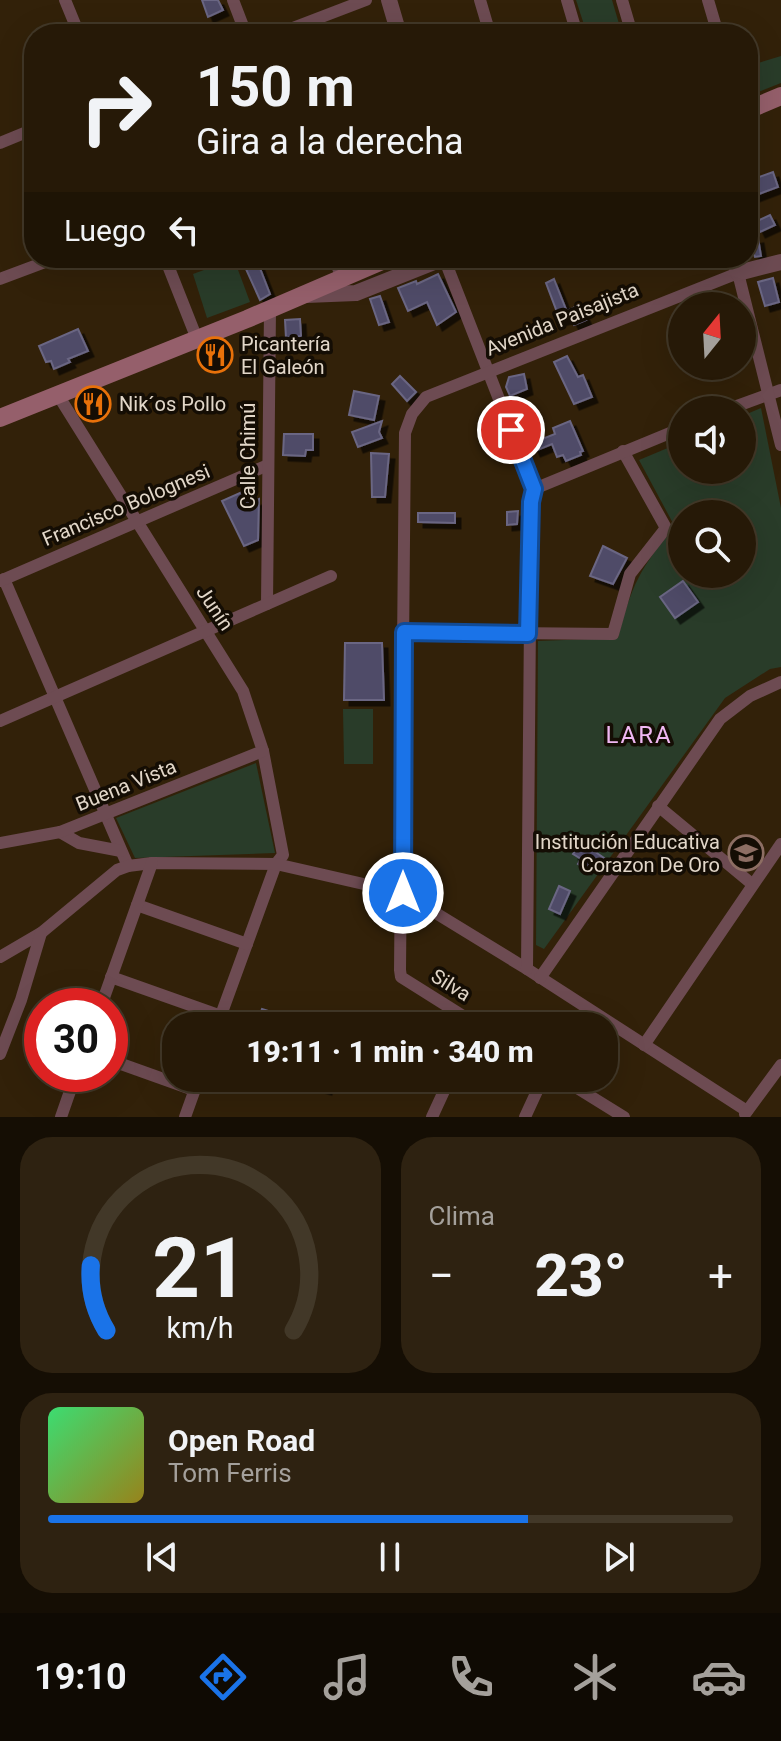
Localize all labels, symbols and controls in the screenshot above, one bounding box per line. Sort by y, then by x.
text: 150 m [196,54,355,120]
icon: right [64,56,168,160]
text: Gira a la derecha [196,121,464,163]
icon: left [162,208,206,252]
text: Luego [64,213,146,248]
street label: Avenida Paisajista [482,277,642,361]
north arrow [668,292,756,380]
map controls [668,292,756,588]
place label: Picantería El Galeón [241,332,331,379]
restaurant icon: Picantería El Galeón [196,336,234,374]
restaurant icon: Nik´os Pollo [74,385,112,423]
place label: Nik´os Pollo [119,392,226,416]
pin [477,396,545,464]
button: sound [668,396,756,484]
street label: Calle Chimú [236,403,260,509]
icon: arrive [489,408,533,452]
street label: Francisco Bolognesi [39,459,213,551]
button: search [668,500,756,588]
street label: Junín [191,581,239,635]
district label: LARA [605,721,673,749]
street label: Buena Vista [72,754,180,816]
place label: Institución Educativa Corazon De Oro [535,830,720,877]
school or university icon: Institución Educativa Corazon De Oro [727,834,765,872]
position arrow [361,851,445,935]
street label: Silva [427,964,475,1006]
speed limit sign: 30 [24,988,128,1092]
text: 19:11 · 1 min · 340 m [246,1034,534,1069]
text: Clima [429,1201,495,1231]
text: 21 [153,1220,248,1317]
text: 23° [534,1240,627,1311]
text: − [429,1250,454,1302]
text: + [708,1250,733,1302]
text: km/h [167,1311,234,1345]
text: Open Road [168,1423,315,1458]
text: Tom Ferris [168,1458,292,1488]
icon: previous [140,1535,184,1579]
icon: pause [368,1535,412,1579]
icon: next [597,1535,641,1579]
icon: directions [195,1649,251,1705]
icon: music [319,1649,375,1705]
icon: phone [443,1649,499,1705]
icon: climate [567,1649,623,1705]
icon: car [691,1649,747,1705]
text: 19:10 [34,1656,127,1698]

